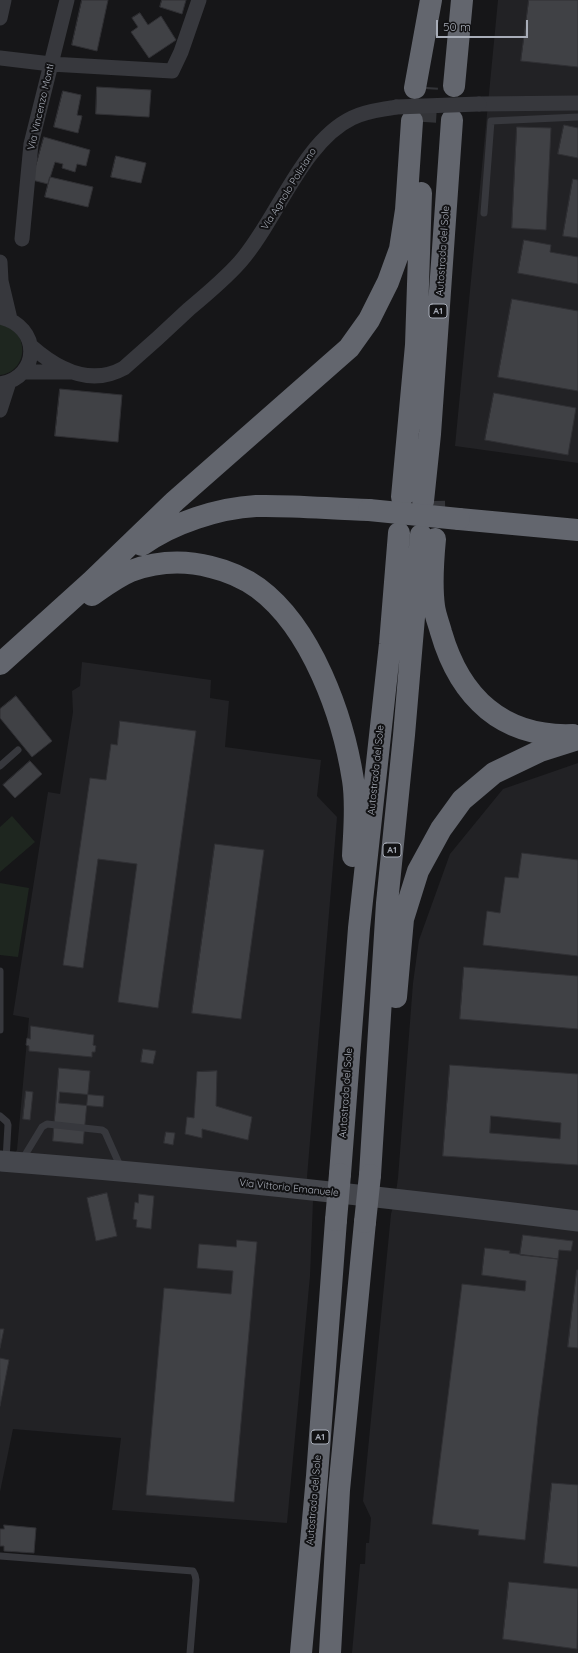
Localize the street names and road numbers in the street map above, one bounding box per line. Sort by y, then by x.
street label: Via Vincenzo Monti [25,63,57,151]
street label: Via Agnolo Poliziano [259,146,319,232]
street label: Autostrada del Sole [434,205,452,297]
road number: A1 [429,304,447,318]
street label: Autostrada del Sole [365,724,387,816]
road number: A1 [383,843,401,857]
street label: Autostrada del Sole [337,1047,355,1139]
street label: Via Vittorio Emanuele [239,1177,339,1199]
road number: A1 [311,1430,329,1444]
street label: Autostrada del Sole [304,1454,324,1546]

